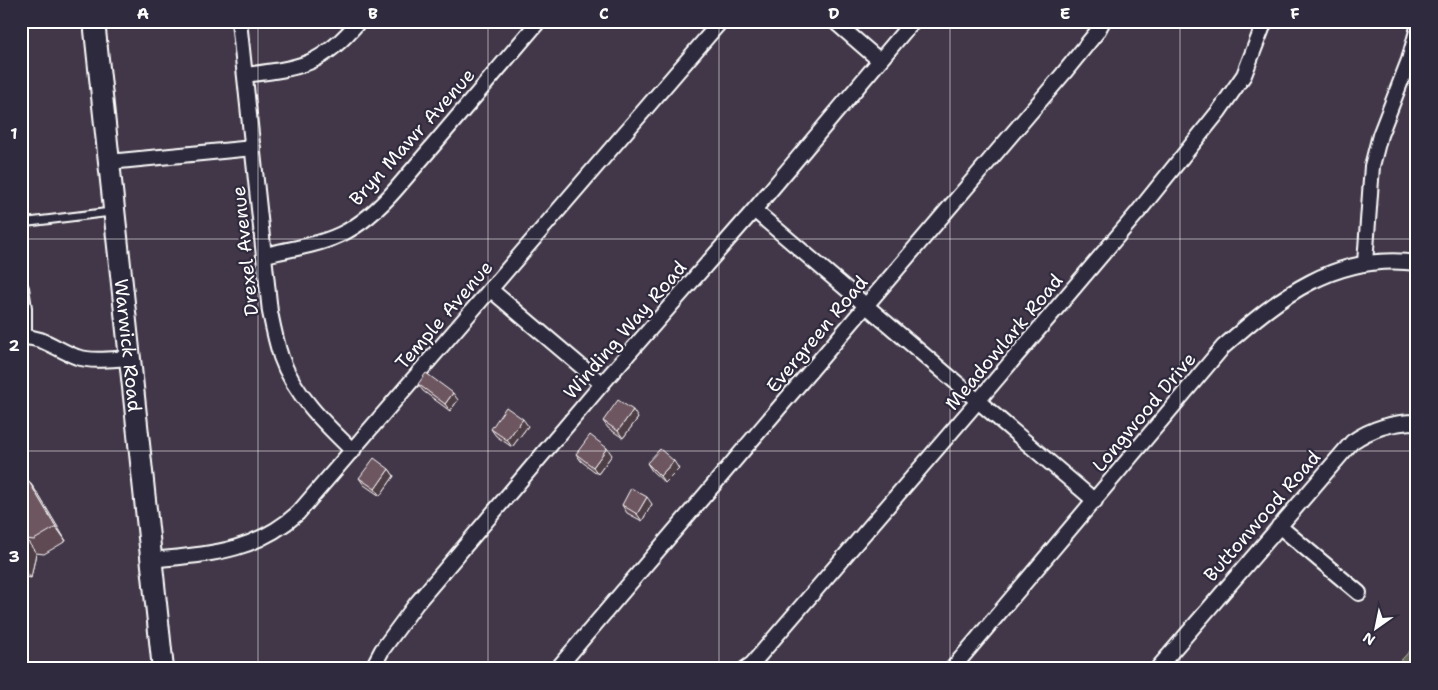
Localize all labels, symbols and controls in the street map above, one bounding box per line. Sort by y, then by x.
text: A [137,3,149,24]
text: B [368,3,378,24]
text: C [599,3,609,24]
text: D [828,3,840,24]
text: E [1060,3,1070,24]
text: F [1290,3,1300,24]
street label: Bryn Mawr Avenue [344,63,480,211]
text: 1 [10,123,18,144]
street label: Drexel Avenue [226,185,264,317]
street label: Temple Avenue [390,255,498,375]
street label: Winding Way Road [558,256,692,404]
street label: Meadowlark Road [940,269,1068,415]
street label: Evergreen Road [761,270,873,398]
street label: Warwick Road [109,277,148,413]
text: 2 [8,335,20,356]
street label: Longwood Drive [1087,347,1201,477]
street label: Buttonwood Road [1198,445,1326,587]
text: 3 [8,546,20,567]
north arrow [1350,602,1400,652]
text: N [1359,628,1378,649]

